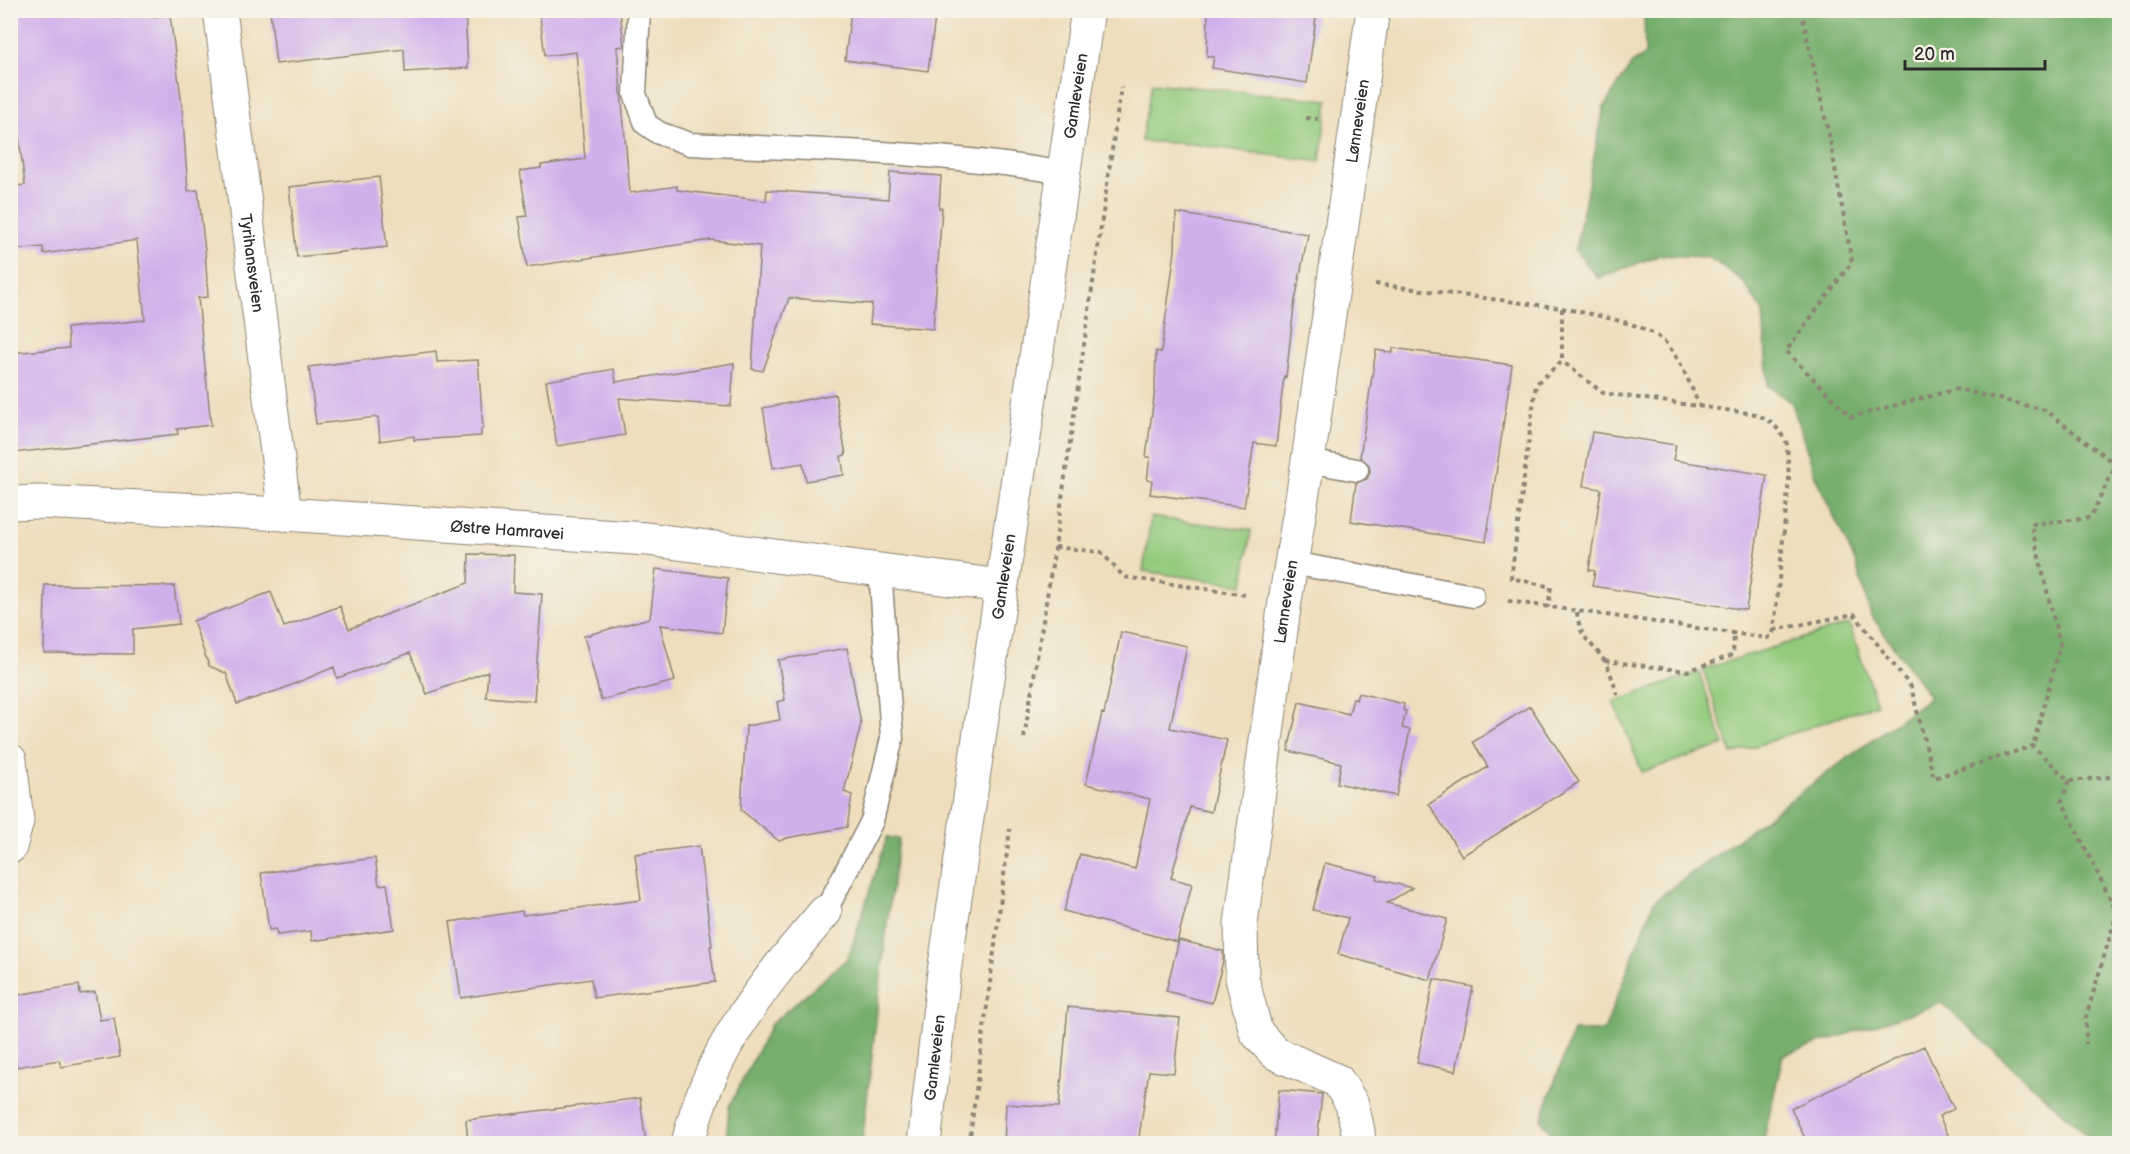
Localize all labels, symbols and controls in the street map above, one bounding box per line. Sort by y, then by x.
scale bar [1905,33,2044,71]
text: 20 m [1914,44,1955,65]
street label: Gamleveien [1061,52,1092,140]
street label: Lønneveien [1343,78,1374,164]
street label: Tyrihansveien [235,213,267,314]
street label: Østre Hamravei [450,517,565,544]
street label: Gamleveien [989,533,1020,621]
street label: Lønneveien [1271,559,1303,645]
street label: Gamleveien [921,1014,950,1102]

